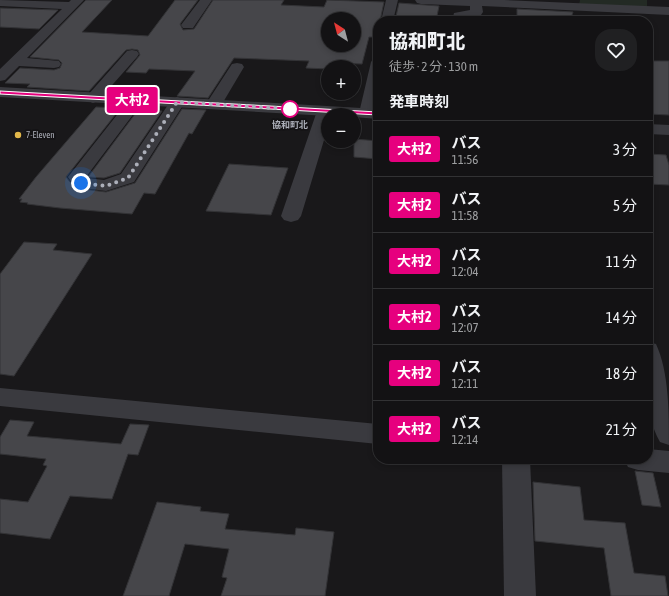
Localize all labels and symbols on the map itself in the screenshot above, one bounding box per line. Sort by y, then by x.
north arrow [321,12,361,52]
line badge: 大村2 [109,87,155,113]
marker: 協和町北 [281,100,299,118]
place label: 協和町北 [272,120,308,130]
marker: 7-Eleven [13,130,23,140]
place label: 7-Eleven [26,130,55,140]
your location [71,173,91,193]

